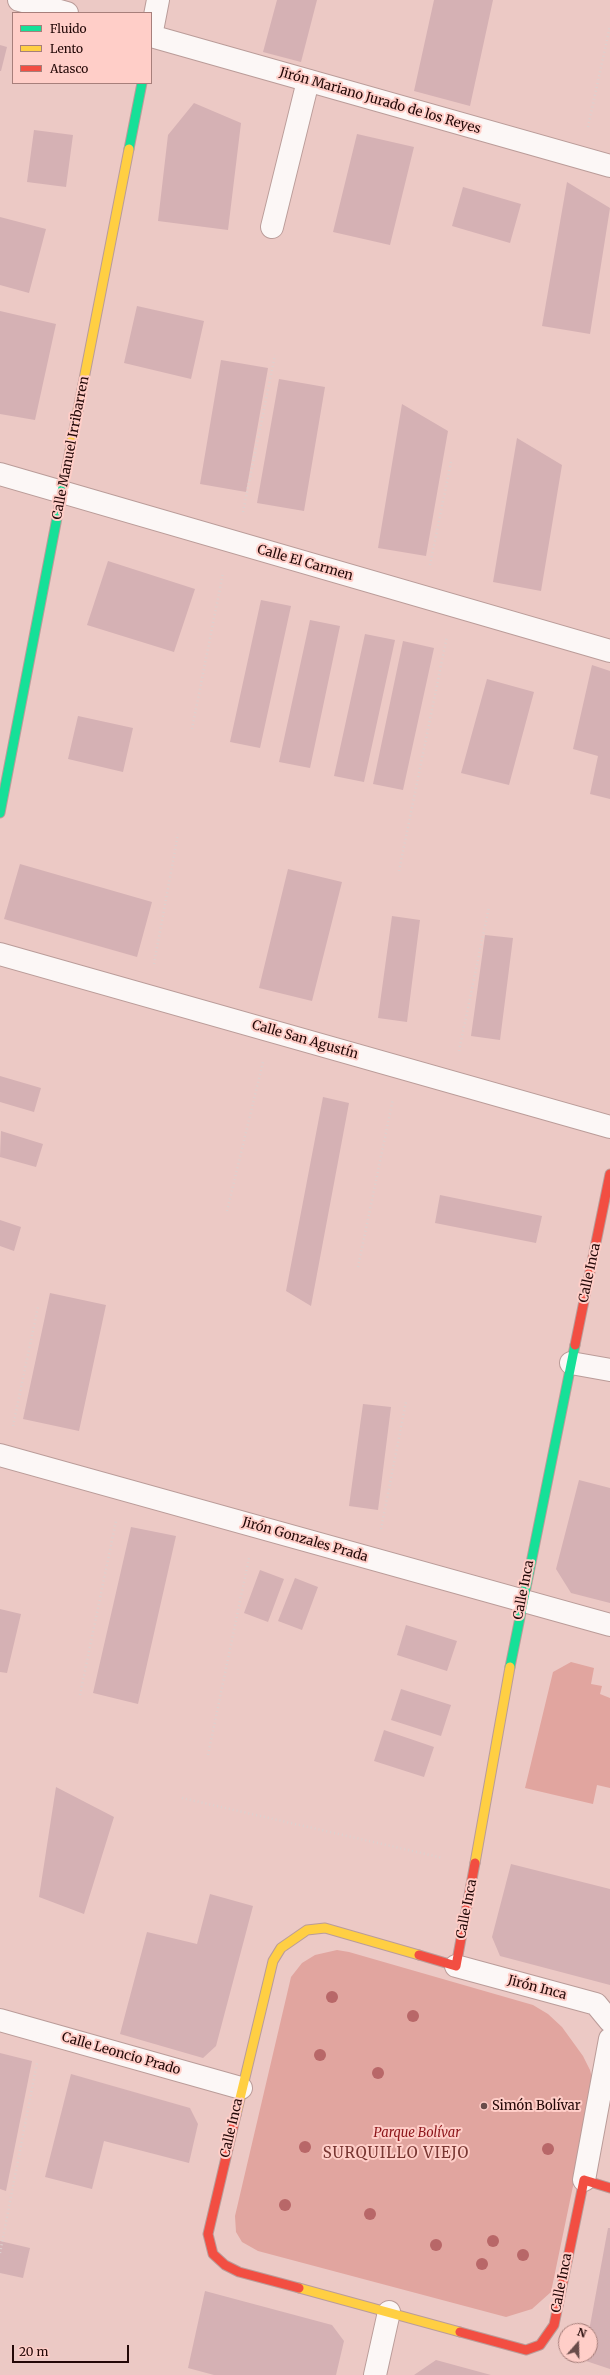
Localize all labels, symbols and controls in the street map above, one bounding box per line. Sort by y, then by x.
legend [12,12,152,84]
text: Fluido [50,21,87,36]
text: Lento [50,41,83,56]
text: Atasco [50,61,88,76]
street label: Jirón Mariano Jurado de los Reyes [278,65,482,137]
street label: Calle Manuel Irribarren [49,375,93,521]
street label: Calle El Carmen [255,542,355,584]
street label: Calle San Agustín [250,1017,360,1063]
street label: Calle Inca [576,1242,604,1304]
street label: Jirón Gonzales Prada [240,1515,370,1565]
street label: Calle Inca [511,1559,537,1621]
street label: Calle Inca [454,1878,480,1940]
street label: Jirón Inca [506,1973,568,2003]
street label: Calle Leoncio Prado [60,2030,182,2078]
street label: Calle Inca [218,2097,246,2159]
place label: Simón Bolívar [492,2098,581,2114]
marker: Simón Bolívar [479,2101,489,2111]
park label: Parque Bolívar [374,2125,460,2141]
district label: SURQUILLO VIEJO [323,2145,469,2163]
street label: Calle Inca [549,2252,575,2314]
north arrow [558,2323,598,2363]
text: N [575,2325,588,2341]
scale bar [14,2337,131,2363]
text: 20 m [19,2344,48,2359]

